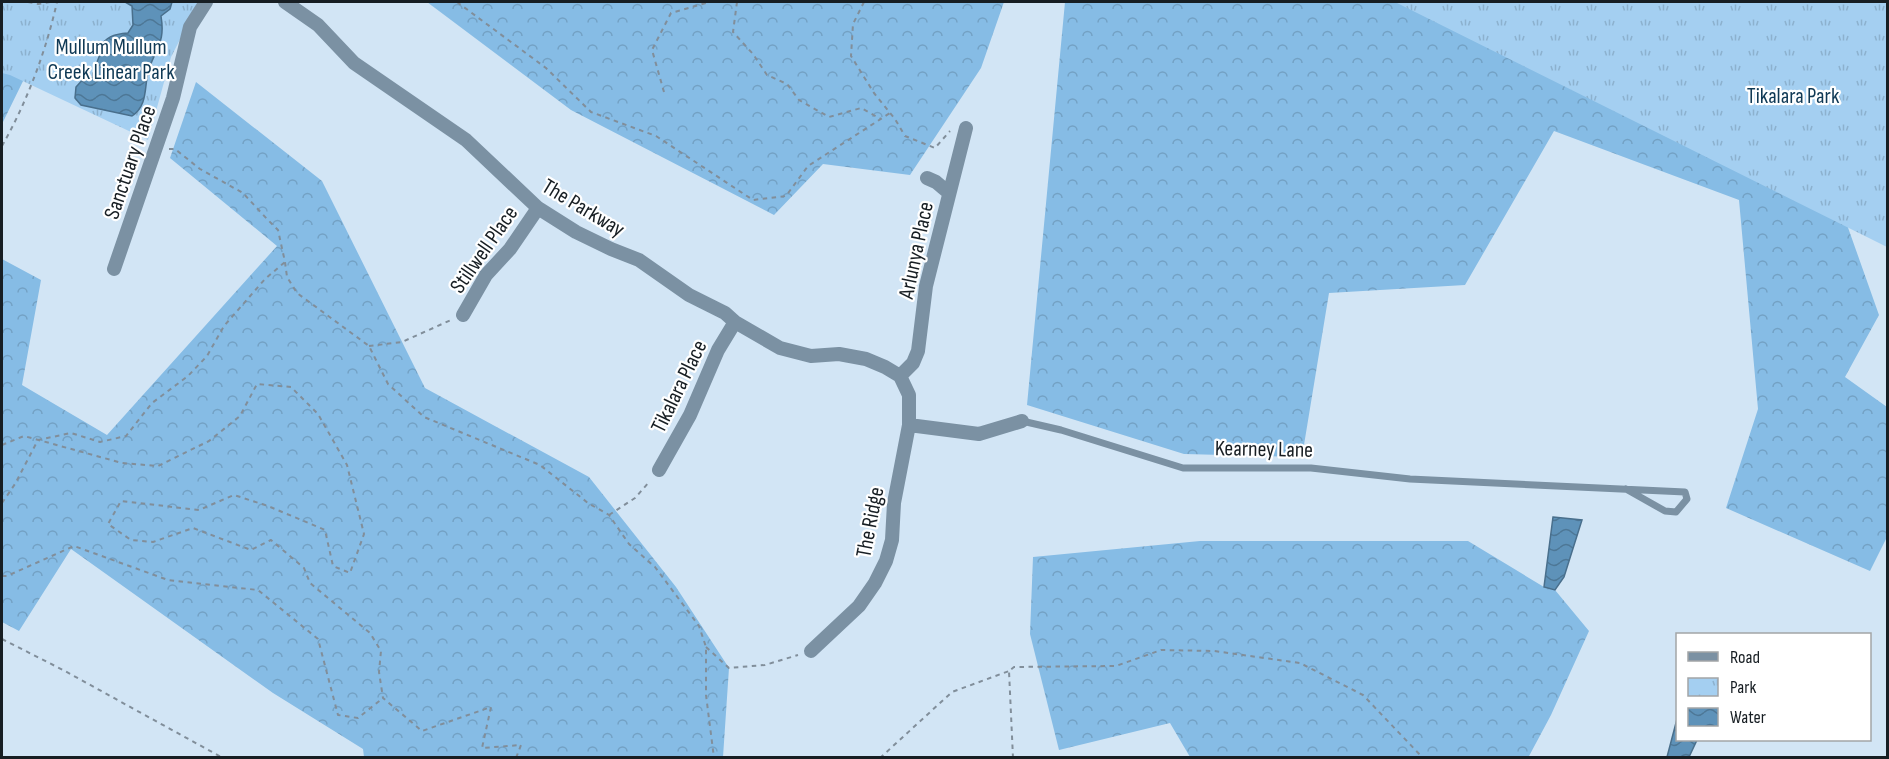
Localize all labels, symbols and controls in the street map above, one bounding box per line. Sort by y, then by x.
park label: Mullum Mullum Creek Linear Park [47,34,175,86]
park label: Tikalara Park [1747,83,1840,110]
street label: Sanctuary Place [98,102,162,223]
street label: The Parkway [537,173,630,244]
street label: Arlunya Place [893,199,940,302]
street label: Stillwell Place [444,201,524,299]
street label: Tikalara Place [645,336,713,437]
street label: Kearney Lane [1215,435,1313,464]
street label: The Ridge [850,485,891,560]
legend [1676,633,1871,741]
text: Road [1730,647,1760,668]
text: Park [1730,677,1756,698]
text: Water [1730,707,1766,728]

